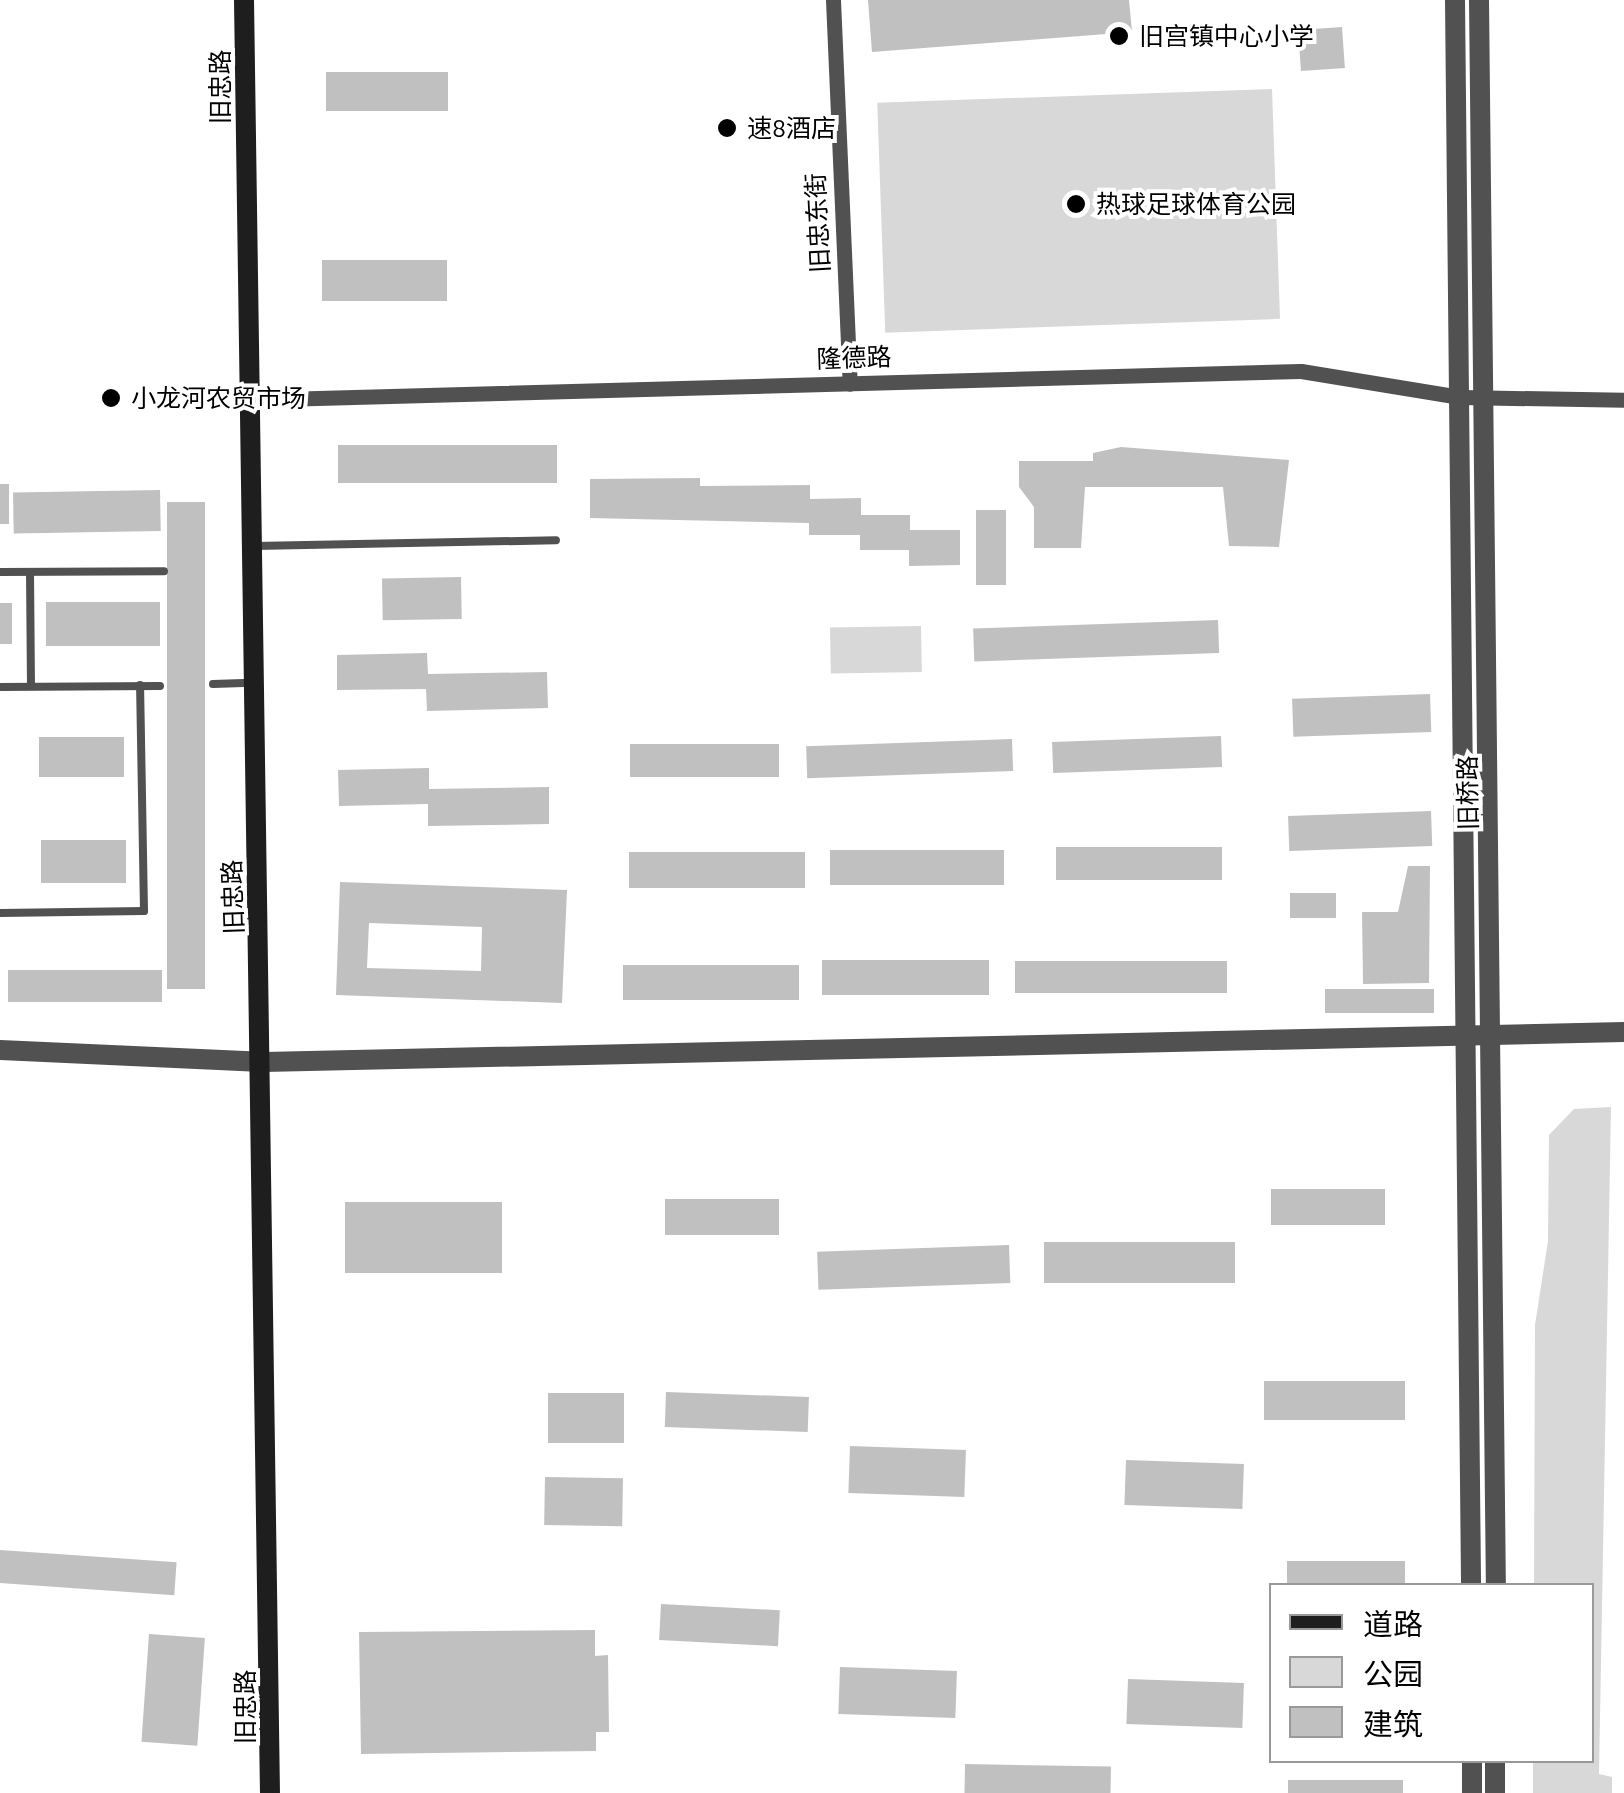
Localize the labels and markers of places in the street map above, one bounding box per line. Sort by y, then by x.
place label: 旧宫镇中心小学 [1139,21,1314,51]
marker: 旧宫镇中心小学 [1108,25,1130,47]
place label: 速8酒店 [747,113,836,143]
marker: 速8酒店 [716,117,738,139]
place label: 热球足球体育公园 [1096,189,1296,219]
marker: 热球足球体育公园 [1065,193,1087,215]
place label: 小龙河农贸市场 [131,383,306,413]
marker: 小龙河农贸市场 [100,387,122,409]

